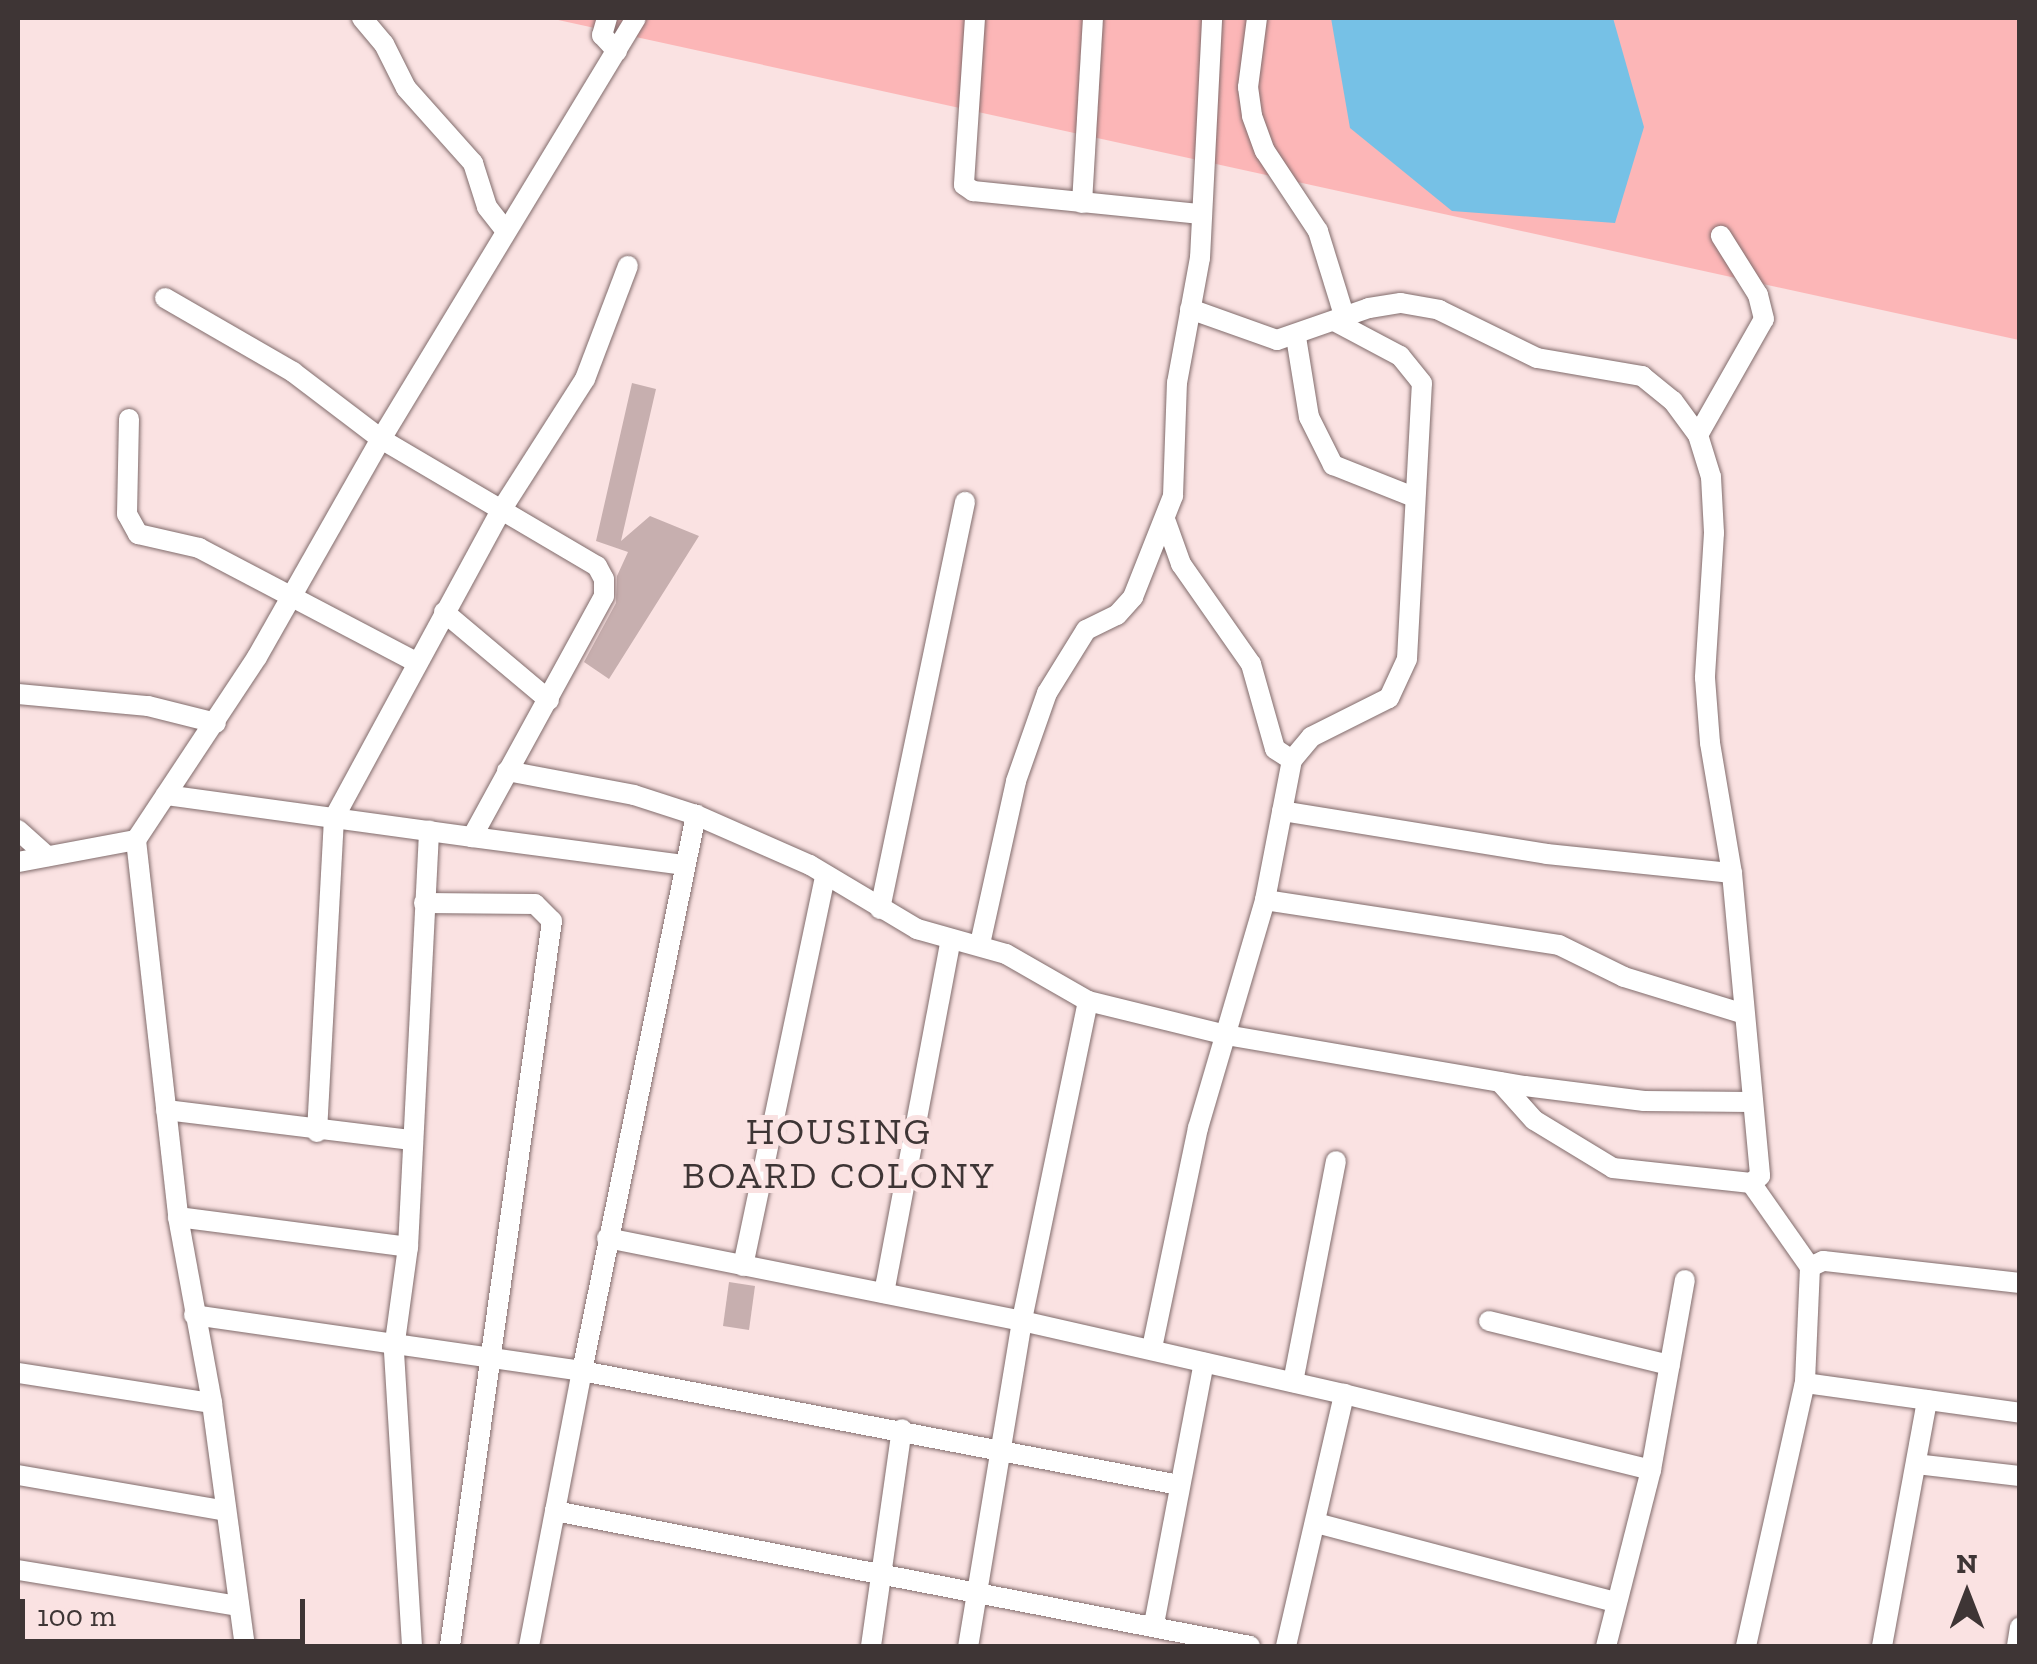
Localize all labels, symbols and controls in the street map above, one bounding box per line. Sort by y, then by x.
district label: HOUSING BOARD COLONY [682,1109,996,1198]
north arrow [1917,1544,2017,1644]
text: N [1956,1547,1978,1580]
scale bar [25,1579,310,1641]
text: 100 m [37,1598,116,1634]

